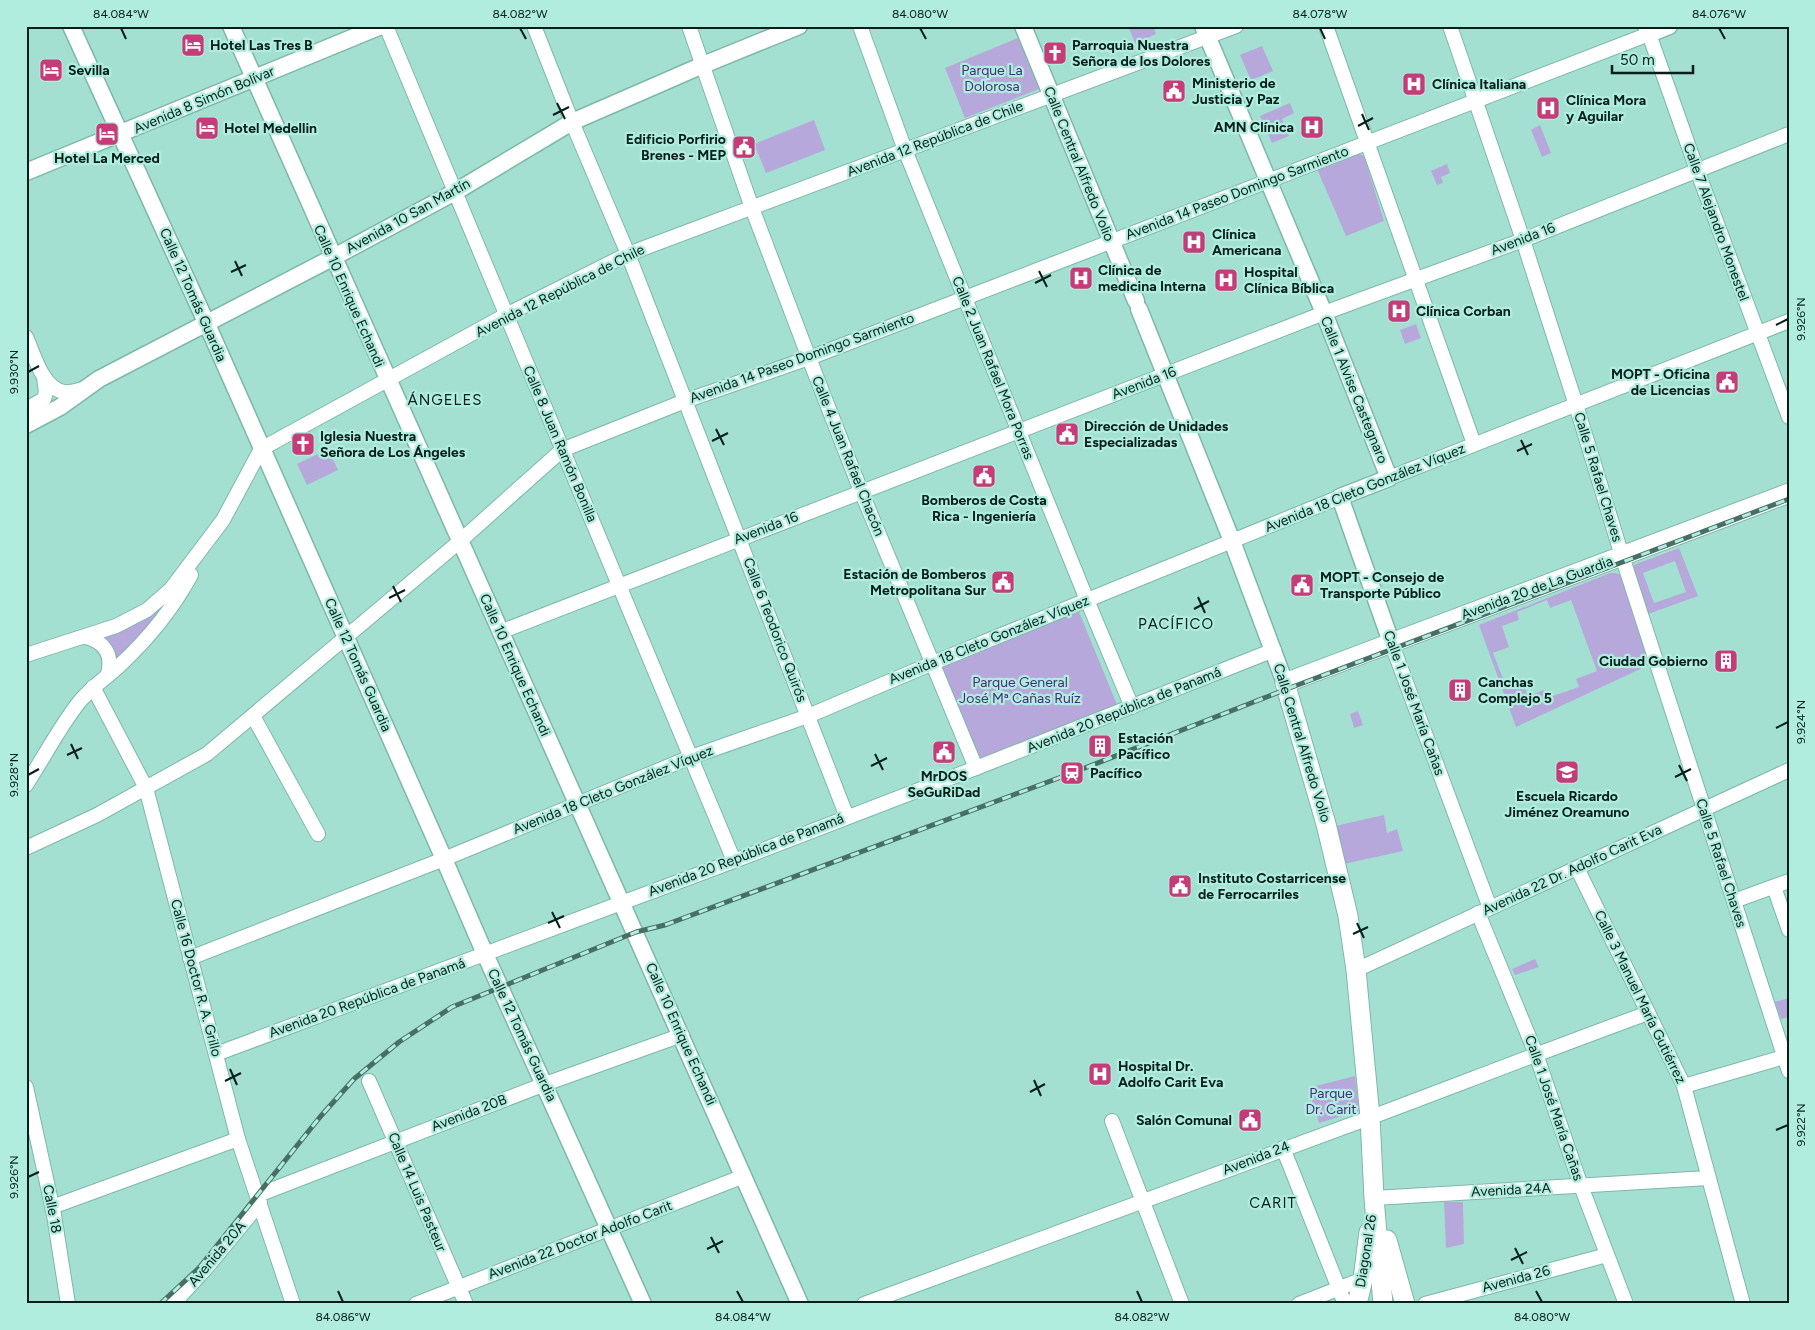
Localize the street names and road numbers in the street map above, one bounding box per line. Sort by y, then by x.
street label: Avenida 8 Simón Bolívar [131,63,277,137]
street label: Calle Central Alfredo Volio [1040,84,1118,244]
street label: Avenida 12 República de Chile [844,97,1026,181]
street label: Calle 7 Alejandro Monestel [1679,141,1753,303]
street label: Avenida 14 Paseo Domingo Sarmiento [1123,142,1351,244]
street label: Avenida 10 San Martín [343,175,473,257]
street label: Avenida 16 [1488,219,1558,259]
street label: Calle 10 Enrique Echandi [310,222,388,370]
street label: Calle 12 Tomás Guardia [156,226,230,364]
street label: Avenida 12 República de Chile [473,241,648,341]
street label: Calle 2 Juan Rafael Mora Porras [948,274,1038,462]
street label: Avenida 14 Paseo Domingo Sarmiento [687,309,917,407]
street label: Calle 1 Alvise Castegnaro [1317,314,1391,466]
street label: Calle 8 Juan Ramón Bonilla [519,363,601,525]
street label: Avenida 16 [1109,363,1179,403]
street label: Calle 4 Juan Rafael Chacón [808,374,888,539]
street label: Calle 5 Rafael Chaves [1570,410,1626,544]
street label: Avenida 18 Cleto González Víquez [1262,440,1468,536]
street label: Avenida 16 [731,508,801,548]
street label: Avenida 20 de La Guardia [1459,553,1615,623]
street label: Calle 6 Teodorico Quirós [740,555,810,705]
street label: Calle 10 Enrique Echandi [476,591,554,739]
street label: Avenida 18 Cleto González Víquez [886,592,1092,688]
street label: Calle 12 Tomás Guardia [321,596,395,734]
street label: Calle 1 José María Cañas [1380,628,1448,778]
street label: Calle Central Alfredo Volio [1270,661,1334,825]
street label: Avenida 20 República de Panamá [1024,663,1224,757]
street label: Avenida 18 Cleto González Víquez [510,742,716,838]
street label: Calle 5 Rafael Chaves [1692,796,1750,930]
street label: Avenida 20 República de Panamá [646,810,846,900]
street label: Avenida 22 Dr. Adolfo Carit Eva [1480,821,1664,919]
street label: Calle 16 Doctor R. A. Grillo [167,897,225,1059]
street label: Calle 3 Manuel María Gutiérrez [1591,908,1689,1086]
street label: Avenida 20 República de Panamá [266,954,468,1042]
street label: Calle 10 Enrique Echandi [642,960,720,1108]
street label: Calle 12 Tomás Guardia [484,966,560,1104]
street label: Calle 1 José María Cañas [1521,1033,1587,1183]
street label: Avenida 20B [429,1091,509,1135]
street label: Calle 14 Luis Pasteur [384,1130,450,1254]
street label: Avenida 24 [1220,1137,1292,1179]
street label: Avenida 24A [1471,1179,1552,1201]
street label: Calle 18 [39,1183,65,1235]
street label: Avenida 22 Doctor Adolfo Carit [485,1197,675,1283]
street label: Diagonal 26 [1352,1213,1380,1289]
street label: Avenida 20A [185,1217,250,1290]
street label: Avenida 26 [1480,1262,1552,1296]

